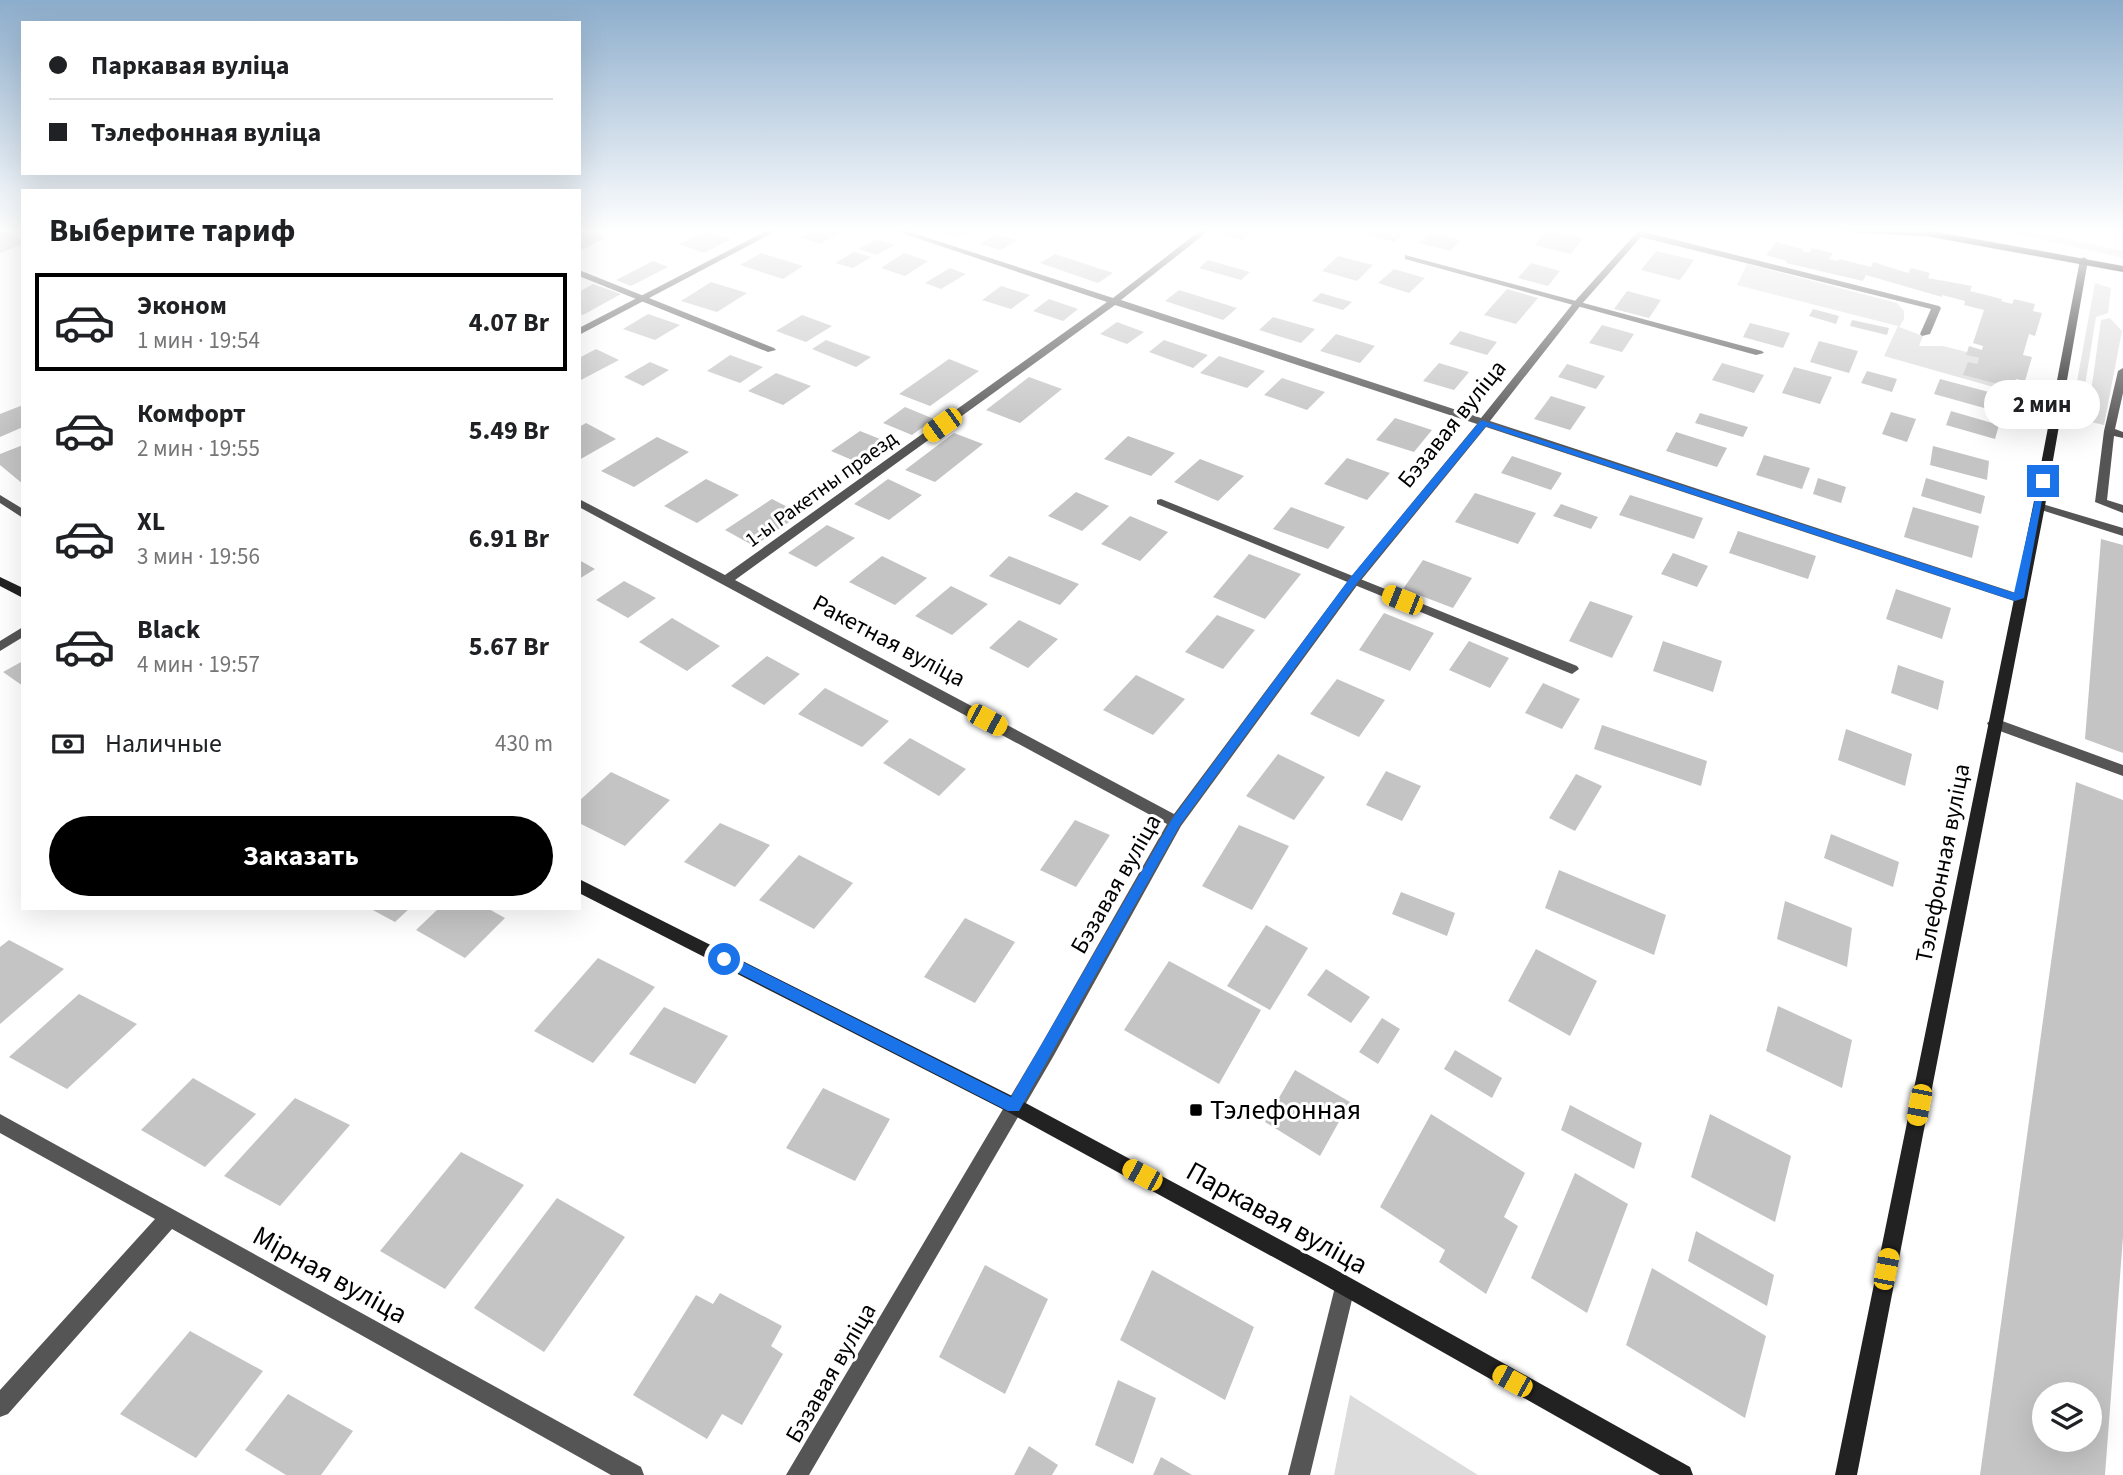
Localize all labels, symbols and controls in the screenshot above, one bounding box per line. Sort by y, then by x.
text: Паркавая вуліца [91,47,289,84]
text: Тэлефонная вуліца [91,114,321,151]
text: Выберите тариф [49,208,296,254]
text: Эконом [137,287,227,324]
icon: car [53,291,116,354]
text: 4.07 Br [469,304,549,341]
text: 1 мин · 19:54 [137,324,260,357]
street label: Бэзавая вуліца [1389,352,1515,496]
callout: 2 мин [1985,379,2101,428]
text: 2 мин [2013,388,2071,421]
text: Комфорт [137,395,246,432]
icon: car [53,399,116,462]
car [919,404,966,446]
text: 5.49 Br [469,412,549,449]
street label: 1-ы Ракетны праезд [739,423,903,555]
text: 2 мин · 19:55 [137,432,260,465]
route end [2027,465,2059,497]
text: XL [137,503,165,540]
icon: car [53,507,116,570]
text: 6.91 Br [469,520,549,557]
text: 3 мин · 19:56 [137,540,260,573]
car [1379,582,1426,618]
street label: Ракетная вуліца [806,586,972,696]
text: Black [137,611,200,648]
icon: car [53,615,116,678]
text: 5.67 Br [469,628,549,665]
text: 4 мин · 19:57 [137,648,260,681]
car [964,701,1011,739]
icon: cash [49,725,87,763]
text: Наличные [105,725,222,762]
text: 430 m [495,727,553,760]
street label: Тэлефонная вуліца [1907,761,1979,965]
street label: Бэзавая вуліца [1062,808,1170,960]
button: Заказать [49,816,553,896]
route start [708,943,740,975]
car [1905,1082,1934,1128]
place label: Тэлефонная [1210,1090,1361,1130]
marker: Тэлефонная [1188,1102,1204,1118]
street label: Паркавая вуліца [1179,1151,1375,1285]
car [1119,1156,1166,1194]
street label: Мірная вуліца [245,1216,415,1334]
car [1872,1246,1901,1292]
street label: Бэзавая вуліца [777,1297,885,1449]
car [1489,1362,1536,1400]
map controls [2032,1382,2102,1452]
button: layers [2032,1382,2102,1452]

